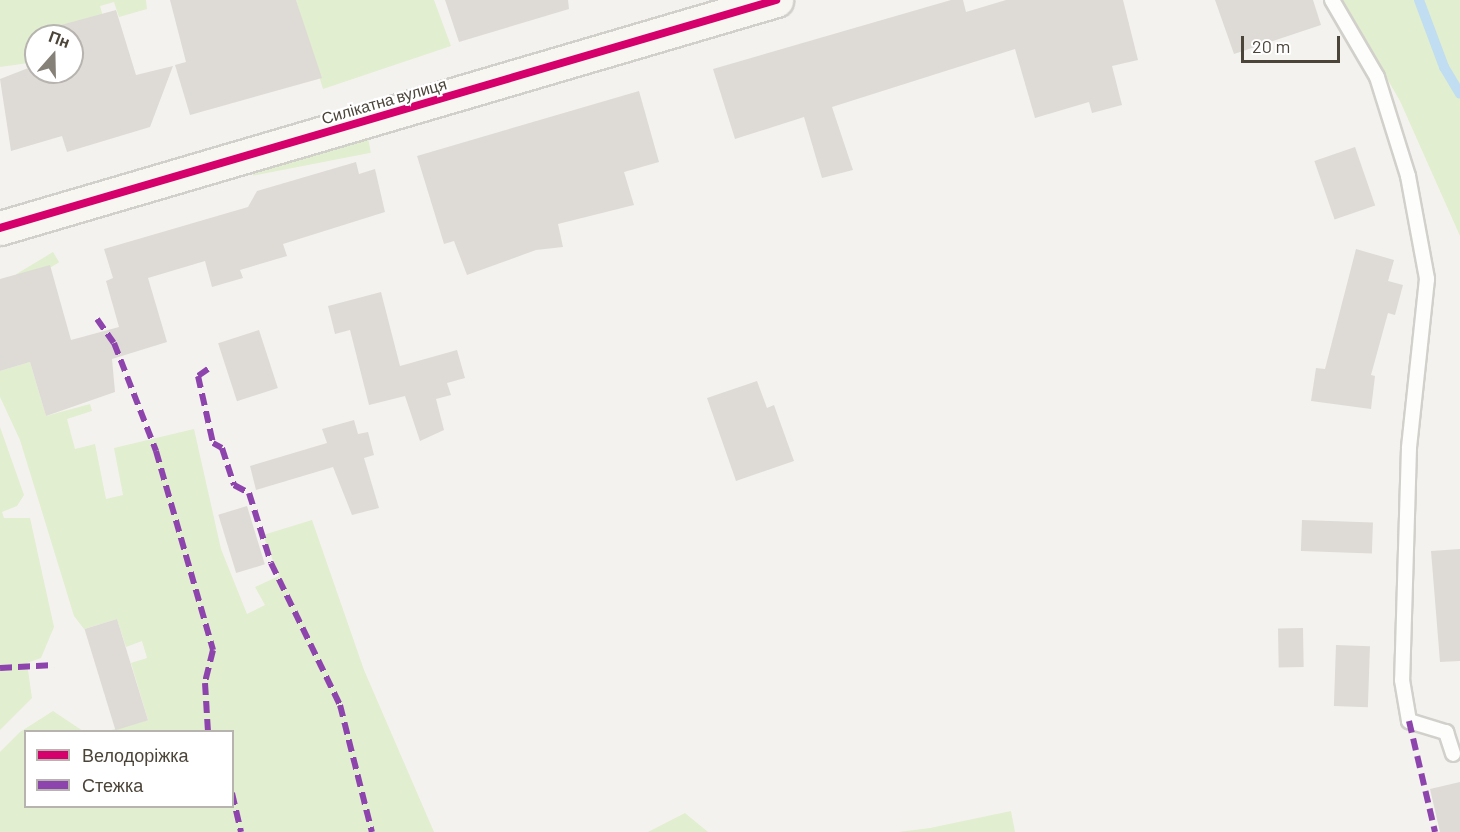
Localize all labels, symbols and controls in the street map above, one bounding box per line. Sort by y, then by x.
north arrow [24,24,84,84]
scale bar [1244,24,1343,62]
text: Пн [46,26,73,51]
text: 20 m [1252,35,1290,57]
street label: Силікатна вулиця [319,74,449,128]
legend [24,730,234,808]
text: Велодоріжка [82,744,189,766]
text: Стежка [82,774,143,796]

